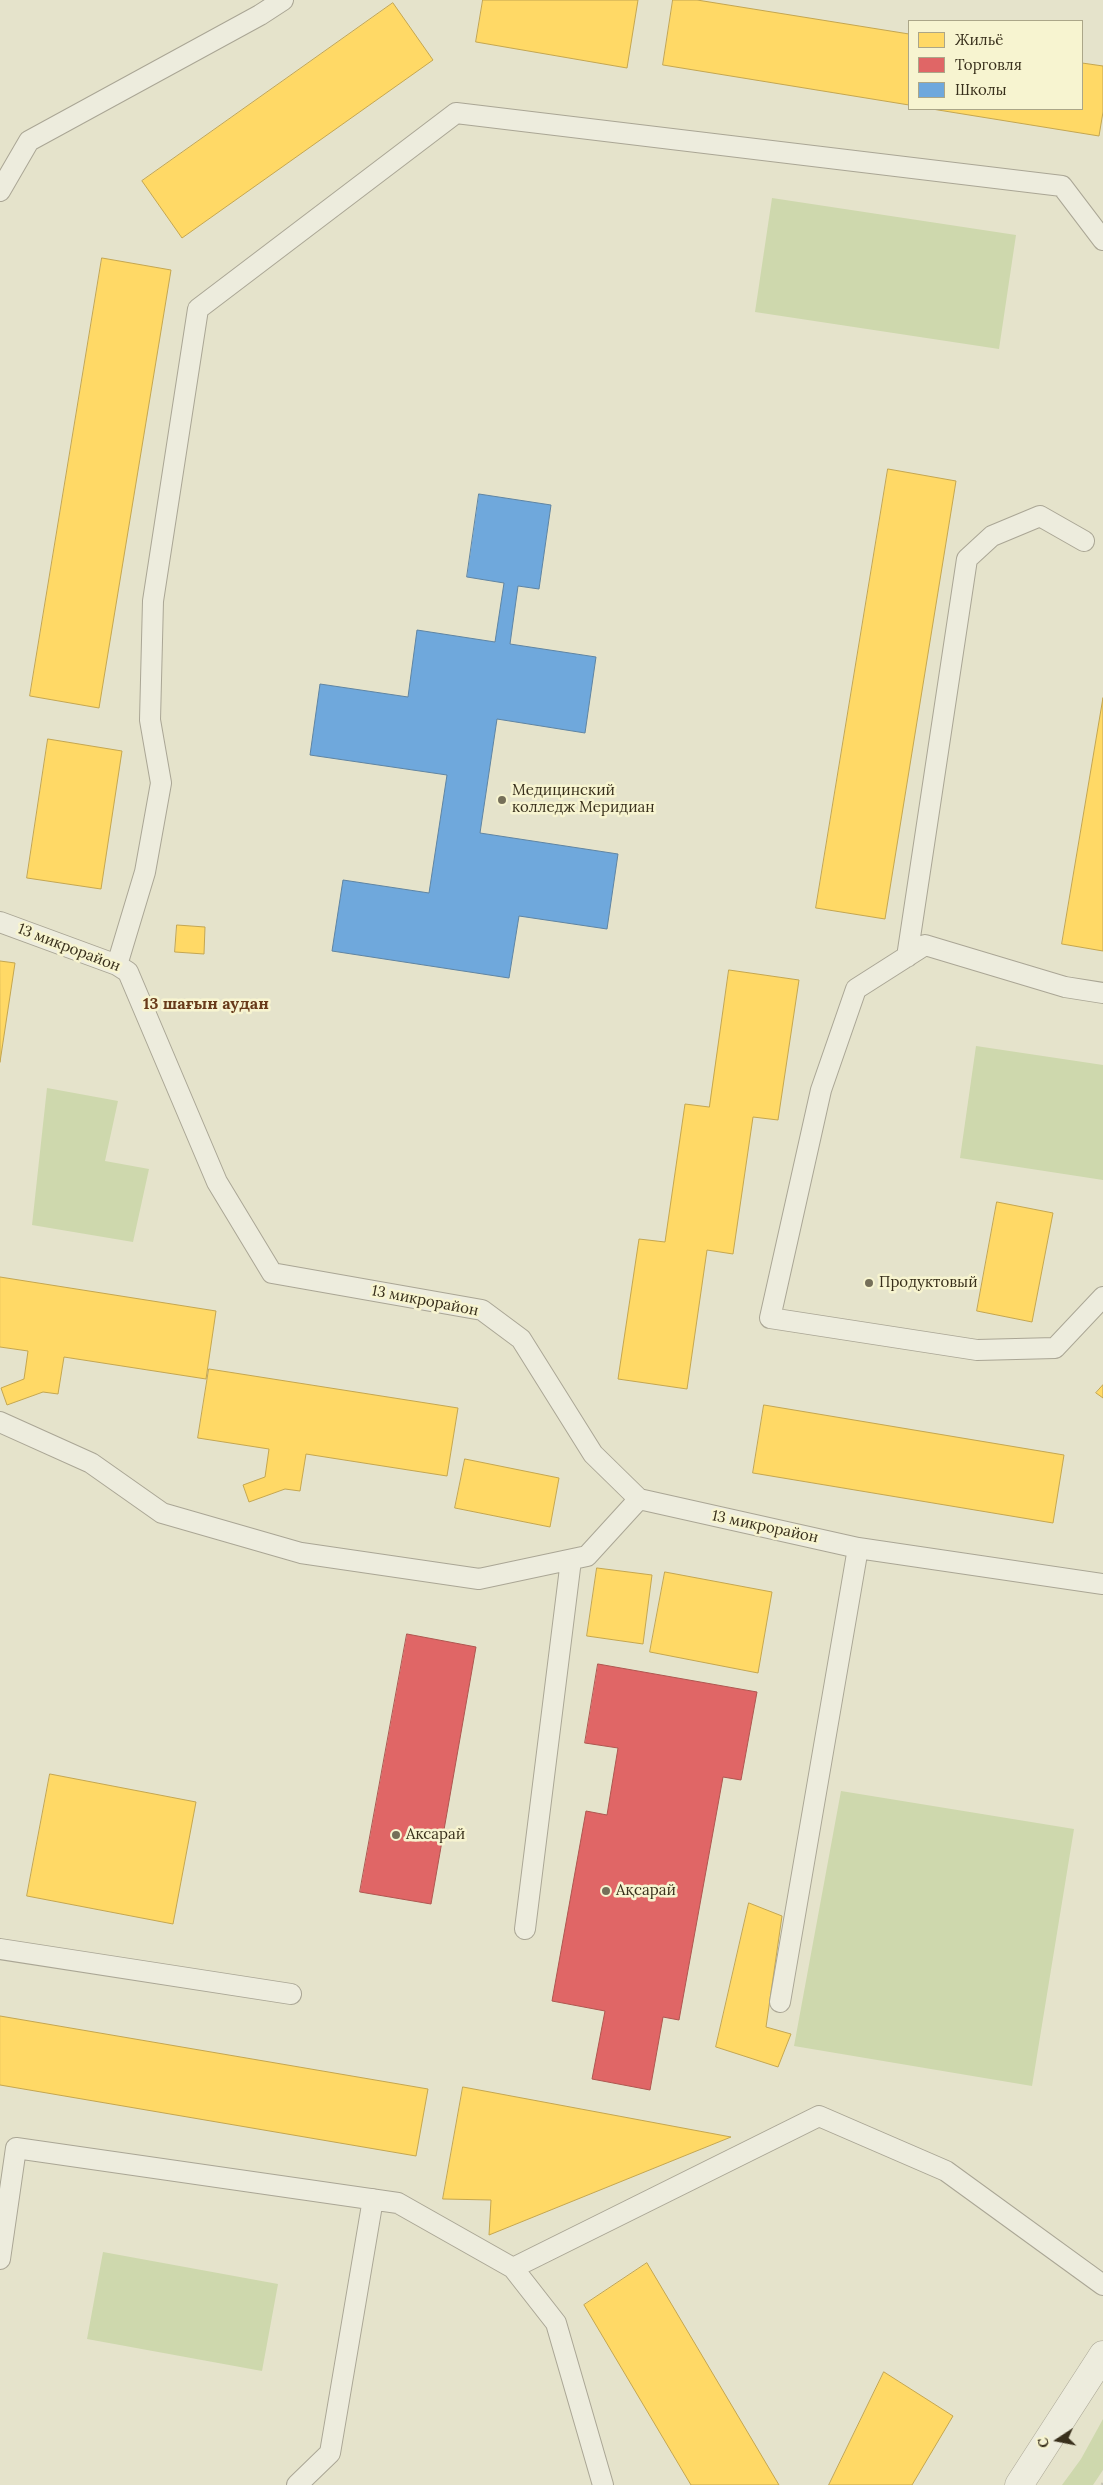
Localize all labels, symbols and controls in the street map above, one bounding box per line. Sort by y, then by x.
legend [908,20,1083,110]
text: Жильё [955,30,1003,49]
text: Торговля [955,55,1022,74]
text: Школы [955,80,1007,99]
place label: Медицинский колледж Меридиан [512,782,655,817]
marker: Медицинский колледж Меридиан [496,794,508,806]
street label: 13 микрорайон [15,920,123,976]
district label: 13 шағын аудан [143,994,269,1014]
place label: Продуктовый [879,1274,978,1292]
marker: Продуктовый [863,1277,875,1289]
street label: 13 микрорайон [370,1282,480,1320]
street label: 13 микрорайон [710,1507,820,1547]
place label: Аксарай [406,1826,465,1844]
marker: Аксарай [390,1829,402,1841]
place label: Ақсарай [616,1882,676,1900]
marker: Ақсарай [600,1885,612,1897]
north arrow [1033,2415,1083,2465]
text: С [1034,2436,1053,2449]

